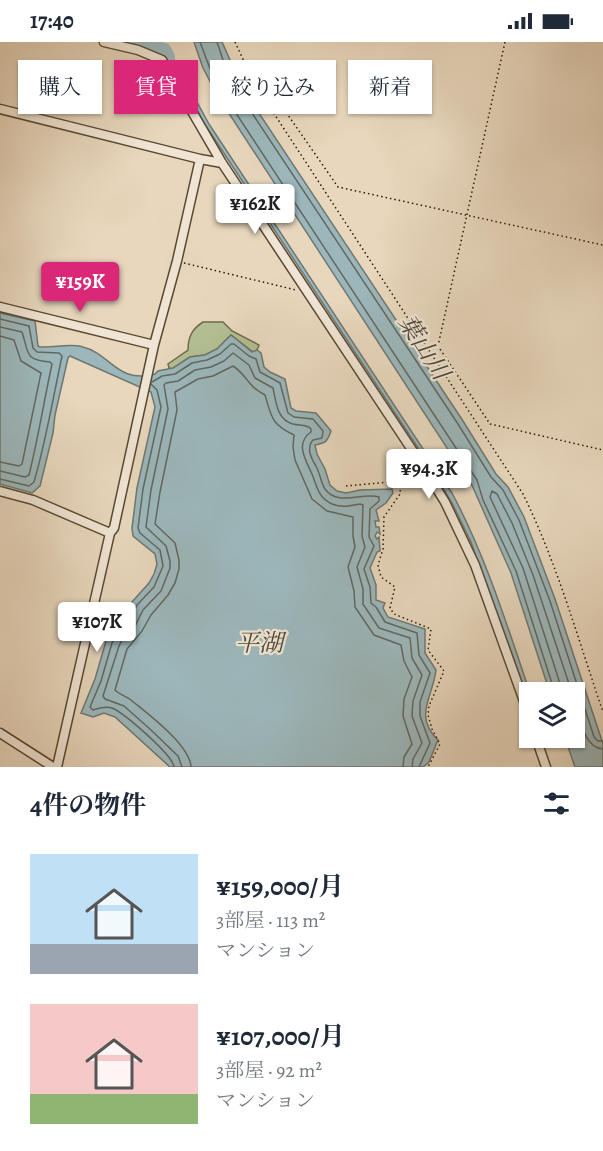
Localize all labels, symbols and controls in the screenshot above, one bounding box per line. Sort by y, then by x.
text: 17:40 [30,6,74,36]
chip: 購入 [18,60,102,114]
chip: 賃貸 [114,60,198,114]
chip: 絞り込み [210,60,336,114]
chip: 新着 [348,60,432,114]
pin: ¥162K [213,184,297,235]
text: ¥162K [230,190,280,217]
pin: ¥159K [38,262,122,313]
text: ¥159K [55,268,105,295]
water label: 葉山川 [391,308,459,388]
pin: ¥94.3K [380,449,478,500]
text: ¥94.3K [400,455,458,482]
pin: ¥107K [55,602,139,653]
text: ¥107K [72,608,122,635]
water label: 平湖 [235,627,287,659]
map controls [519,682,585,748]
button: layers [519,682,585,748]
icon: filters [540,787,573,820]
text: 4件の物件 [30,788,146,823]
text: ¥159,000/月 [216,869,344,904]
icon: home [78,878,150,950]
text: 3部屋 · 113 m² [216,907,325,934]
text: マンション [216,937,315,964]
text: ¥107,000/月 [216,1019,345,1054]
icon: home [78,1028,150,1100]
text: 3部屋 · 92 m² [216,1057,322,1084]
text: マンション [216,1087,315,1114]

